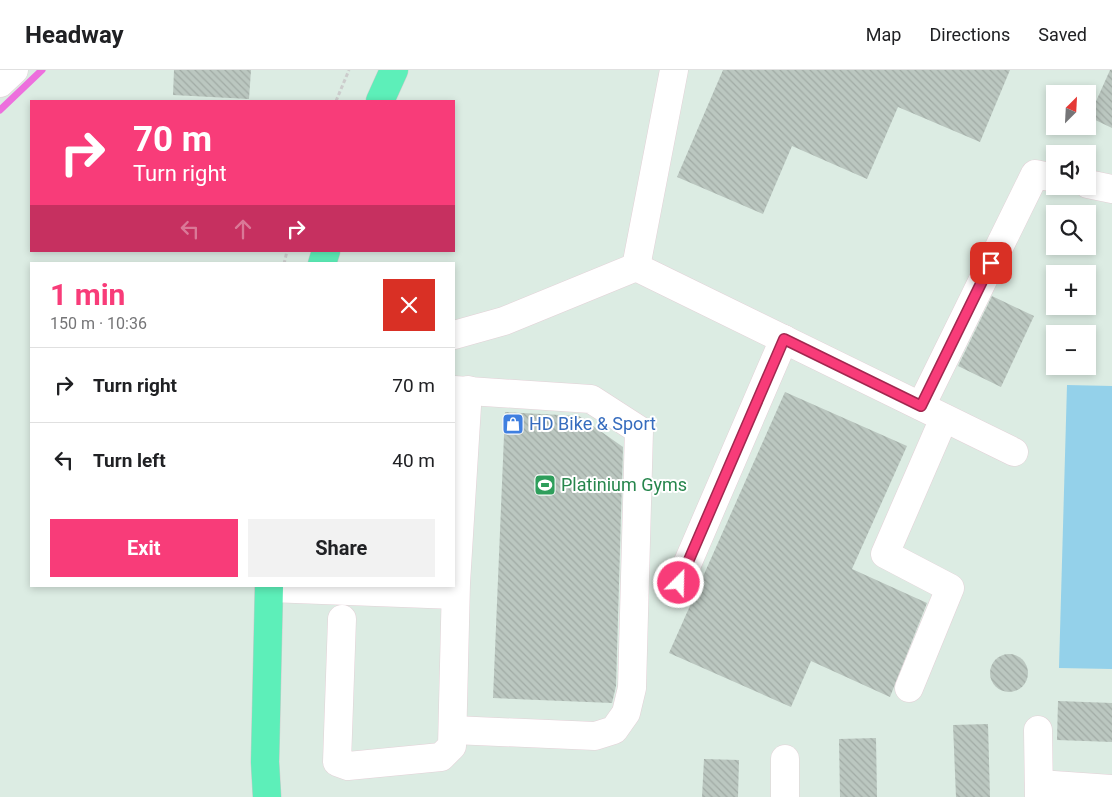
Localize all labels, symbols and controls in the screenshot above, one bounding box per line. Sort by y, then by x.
text: Headway [25,21,124,49]
text: Map [866,24,901,45]
text: Directions [929,24,1010,45]
text: Saved [1038,24,1087,45]
north arrow [1046,85,1096,135]
map controls [1046,85,1096,375]
text: 70 m [133,119,212,160]
icon: right [50,120,115,185]
button: sound [1046,145,1096,195]
text: Turn right [133,161,227,186]
button: search [1046,205,1096,255]
icon: left [176,215,204,243]
icon: ahead [229,215,257,243]
icon: right [282,215,310,243]
pin [970,242,1012,284]
icon: arrive [977,249,1005,277]
button: + [1046,265,1096,315]
text: 1 min [50,277,125,312]
button: close [383,279,435,331]
text: 150 m · 10:36 [50,314,147,333]
button: − [1046,325,1096,375]
icon: right [50,371,78,399]
text: Turn right [93,374,177,397]
text: 70 m [392,374,435,397]
shop icon: HD Bike & Sport [501,412,525,436]
place label: HD Bike & Sport [529,413,656,434]
icon: left [50,446,78,474]
text: Turn left [93,449,166,472]
text: 40 m [392,449,435,472]
sports icon: Platinium Gyms [533,473,557,497]
place label: Platinium Gyms [561,474,687,495]
button: Exit [50,519,238,577]
button: Share [248,519,435,577]
position arrow [652,556,704,608]

